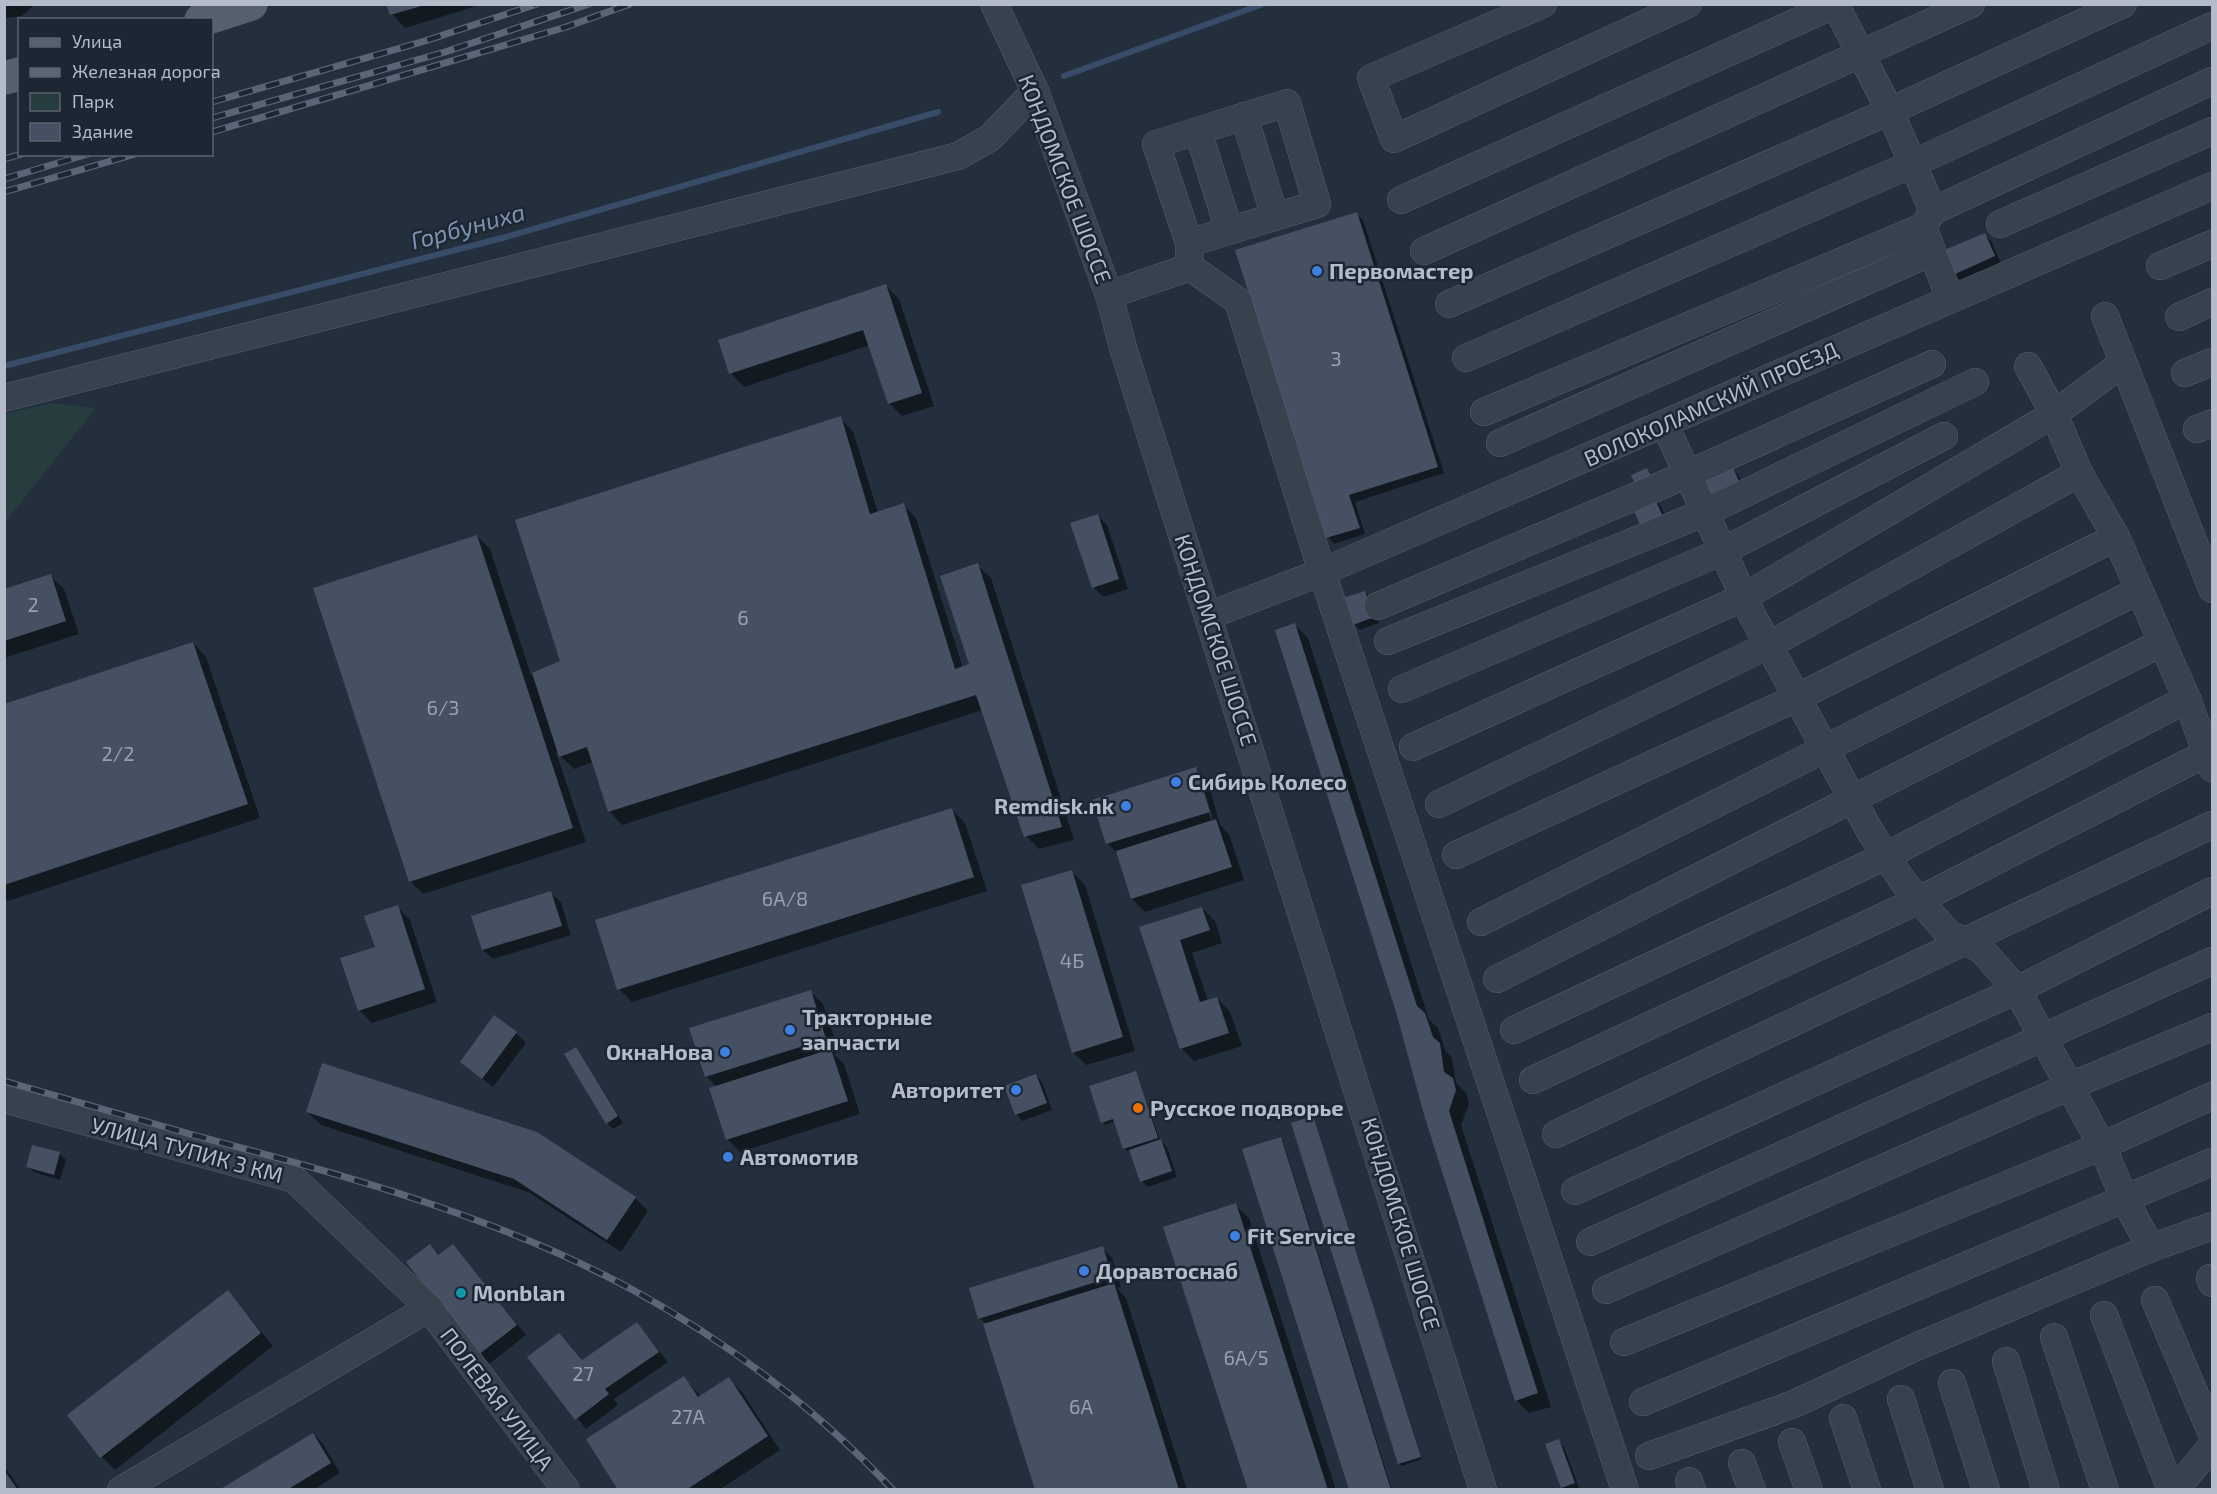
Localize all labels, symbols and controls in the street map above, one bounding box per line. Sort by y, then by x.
legend [18,18,213,156]
text: Улица [72,30,122,52]
text: Железная дорога [72,60,221,82]
street label: КОНДОМСКОЕ ШОССЕ [1014,71,1118,287]
text: Парк [72,90,114,112]
text: Здание [72,120,133,142]
water label: Горбуниха [407,196,528,255]
place label: Первомастер [1329,257,1474,283]
marker: Первомастер [1310,264,1324,278]
street label: ВОЛОКОЛАМСКИЙ ПРОЕЗД [1580,335,1842,471]
house number: 3 [1330,346,1342,370]
street label: КОНДОМСКОЕ ШОССЕ [1170,530,1264,749]
house number: 2 [27,592,39,616]
house number: 6 [737,605,749,629]
house number: 6/3 [427,695,459,719]
house number: 2/2 [102,741,134,765]
place label: Сибирь Колесо [1188,768,1347,794]
marker: Сибирь Колесо [1169,775,1183,789]
place label: Remdisk.nk [994,792,1115,818]
marker: Remdisk.nk [1119,799,1133,813]
house number: 6А/8 [762,886,808,910]
house number: 4Б [1060,948,1084,972]
place label: Тракторные запчасти [802,1003,932,1054]
marker: Тракторные запчасти [783,1023,797,1037]
place label: ОкнаНова [606,1038,713,1064]
marker: ОкнаНова [718,1045,732,1059]
place label: Авторитет [891,1076,1004,1102]
marker: Авторитет [1009,1083,1023,1097]
place label: Русское подворье [1150,1094,1344,1120]
marker: Русское подворье [1131,1101,1145,1115]
street label: УЛИЦА ТУПИК 3 КМ [88,1111,286,1187]
street label: КОНДОМСКОЕ ШОССЕ [1357,1114,1447,1333]
place label: Автомотив [740,1143,859,1169]
marker: Автомотив [721,1150,735,1164]
place label: Fit Service [1247,1222,1356,1248]
marker: Fit Service [1228,1229,1242,1243]
place label: Доравтоснаб [1096,1257,1238,1283]
marker: Доравтоснаб [1077,1264,1091,1278]
place label: Monblan [473,1279,565,1305]
marker: Monblan [454,1286,468,1300]
street label: ПОЛЕВАЯ УЛИЦА [436,1322,560,1475]
house number: 6А/5 [1224,1345,1268,1369]
house number: 27 [572,1361,594,1385]
house number: 6А [1069,1394,1093,1418]
house number: 27А [671,1404,706,1428]

